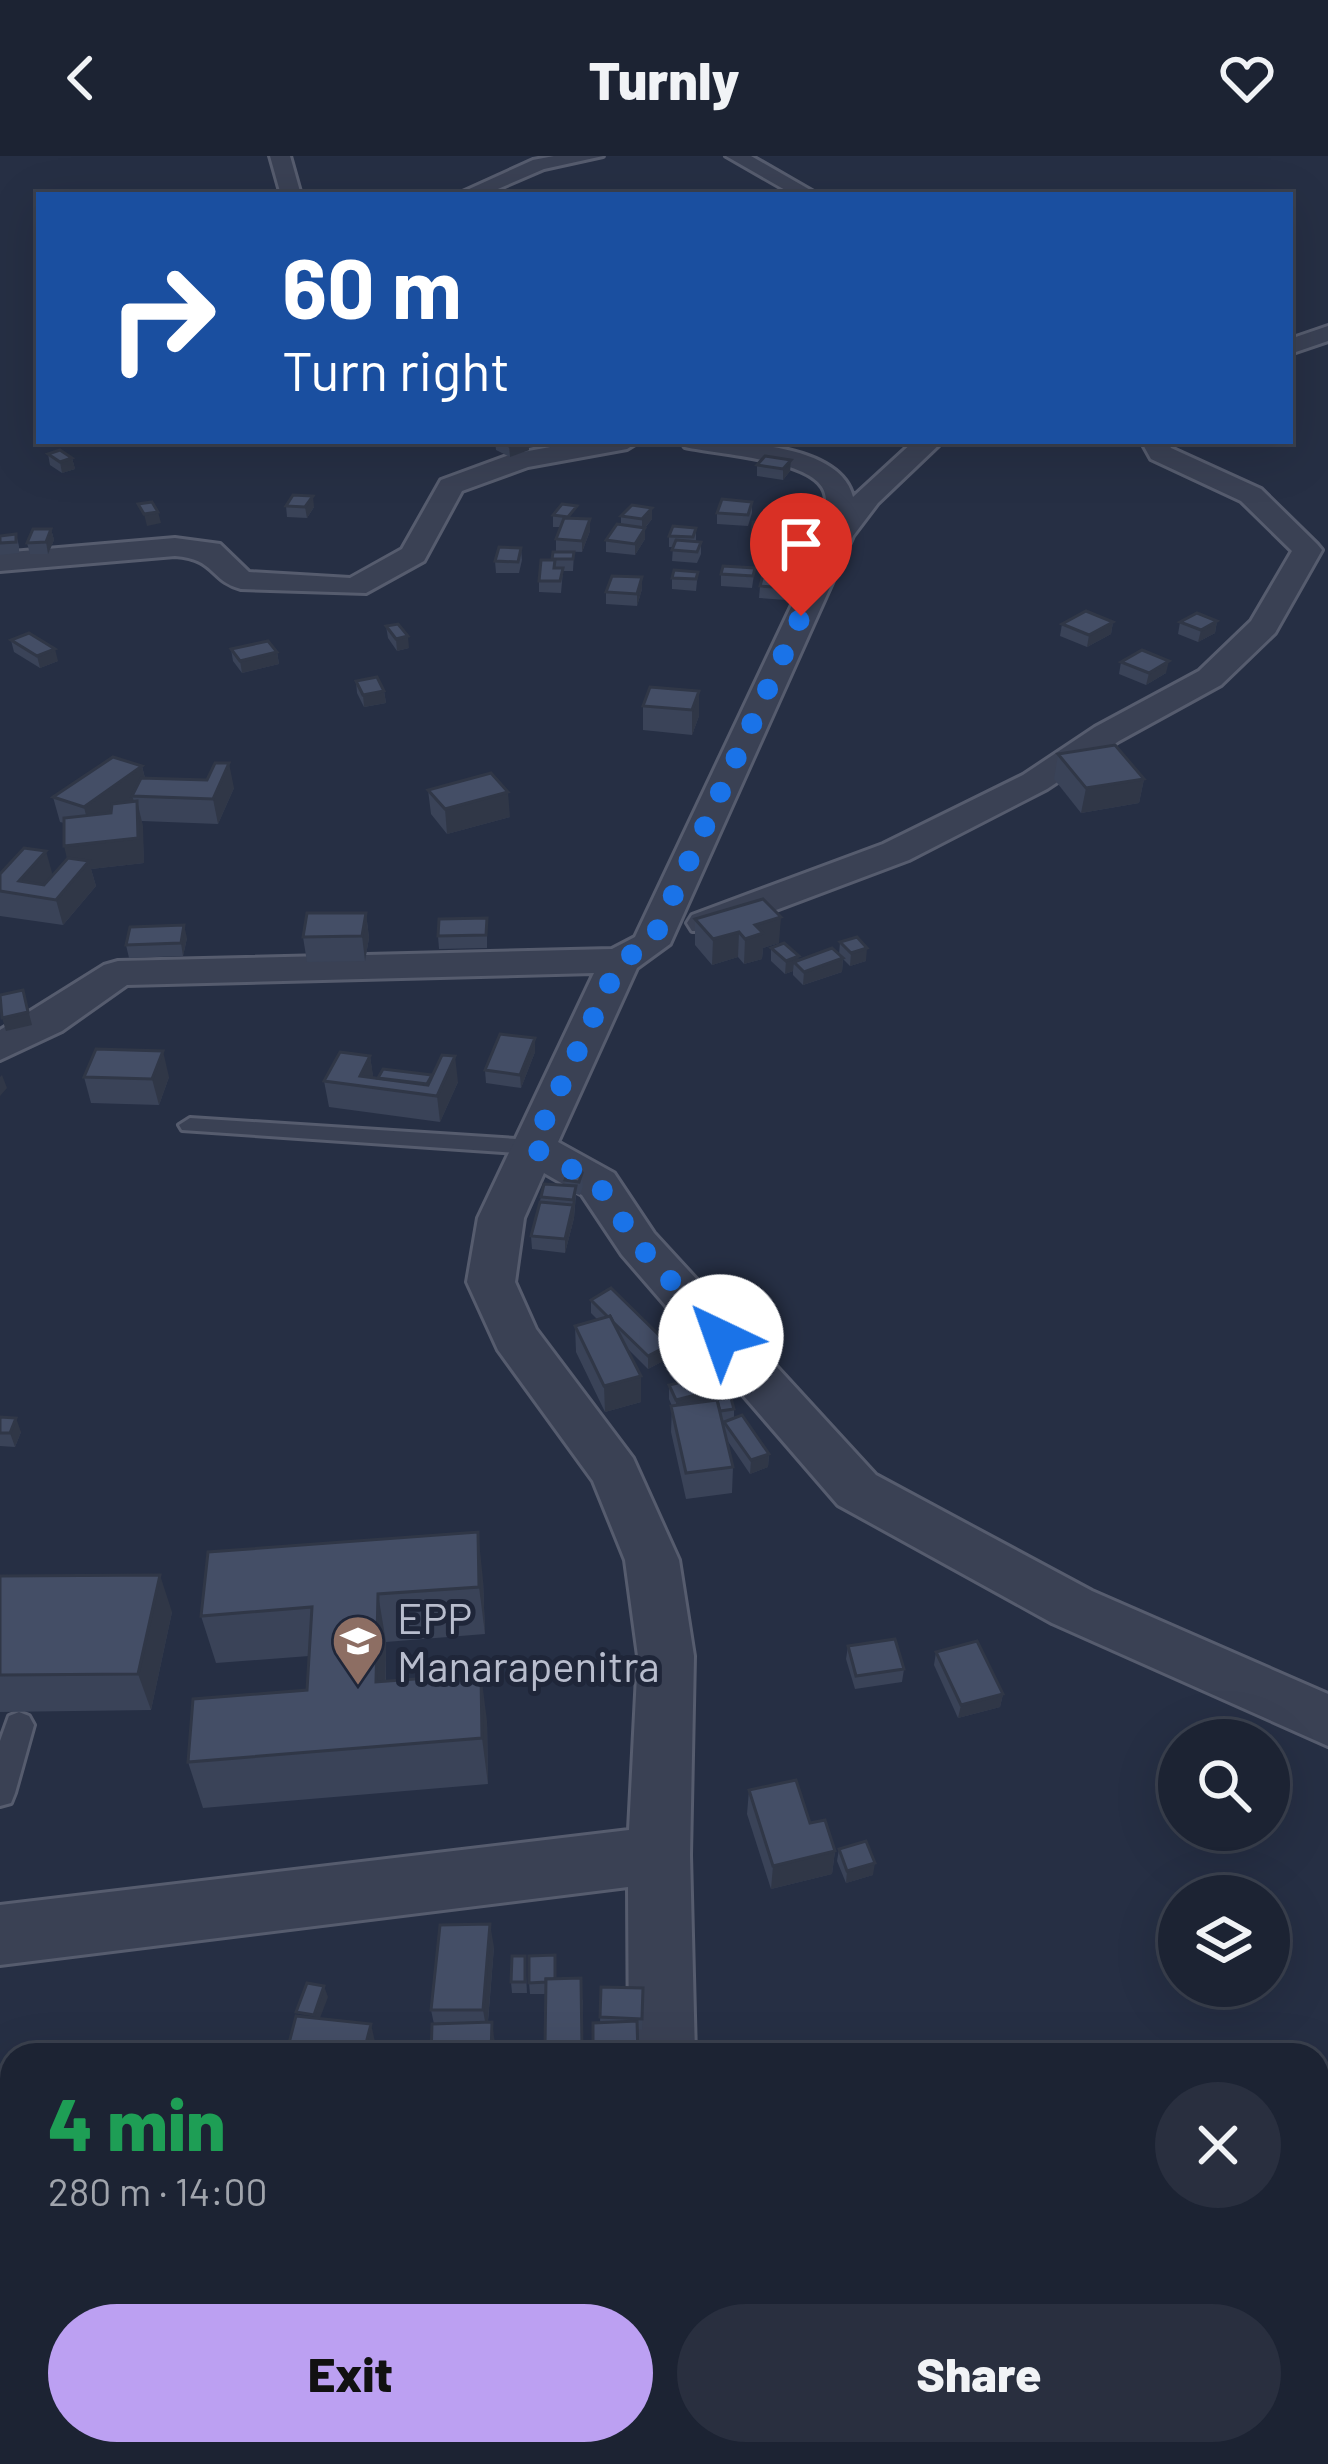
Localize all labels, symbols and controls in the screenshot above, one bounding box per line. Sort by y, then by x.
icon: back [48,45,114,111]
icon: heart [1214,45,1280,111]
text: Turnly [588,46,740,111]
text: 60 m [282,235,462,336]
icon: right [84,240,240,396]
text: Turn right [282,337,510,402]
pin [750,493,852,616]
icon: arrive [768,511,834,577]
position arrow [658,1274,784,1400]
place label: EPP Manarapenitra [397,1592,660,1691]
school or university icon: EPP Manarapenitra [330,1613,386,1687]
map controls [1158,1719,1290,2007]
button: search [1158,1719,1290,1851]
button: layers [1158,1875,1290,2007]
text: 4 min [48,2079,226,2165]
button: close [1155,2082,1281,2208]
text: 280 m · 14:00 [48,2167,268,2214]
button: Exit [48,2304,653,2442]
button: Share [677,2304,1281,2442]

